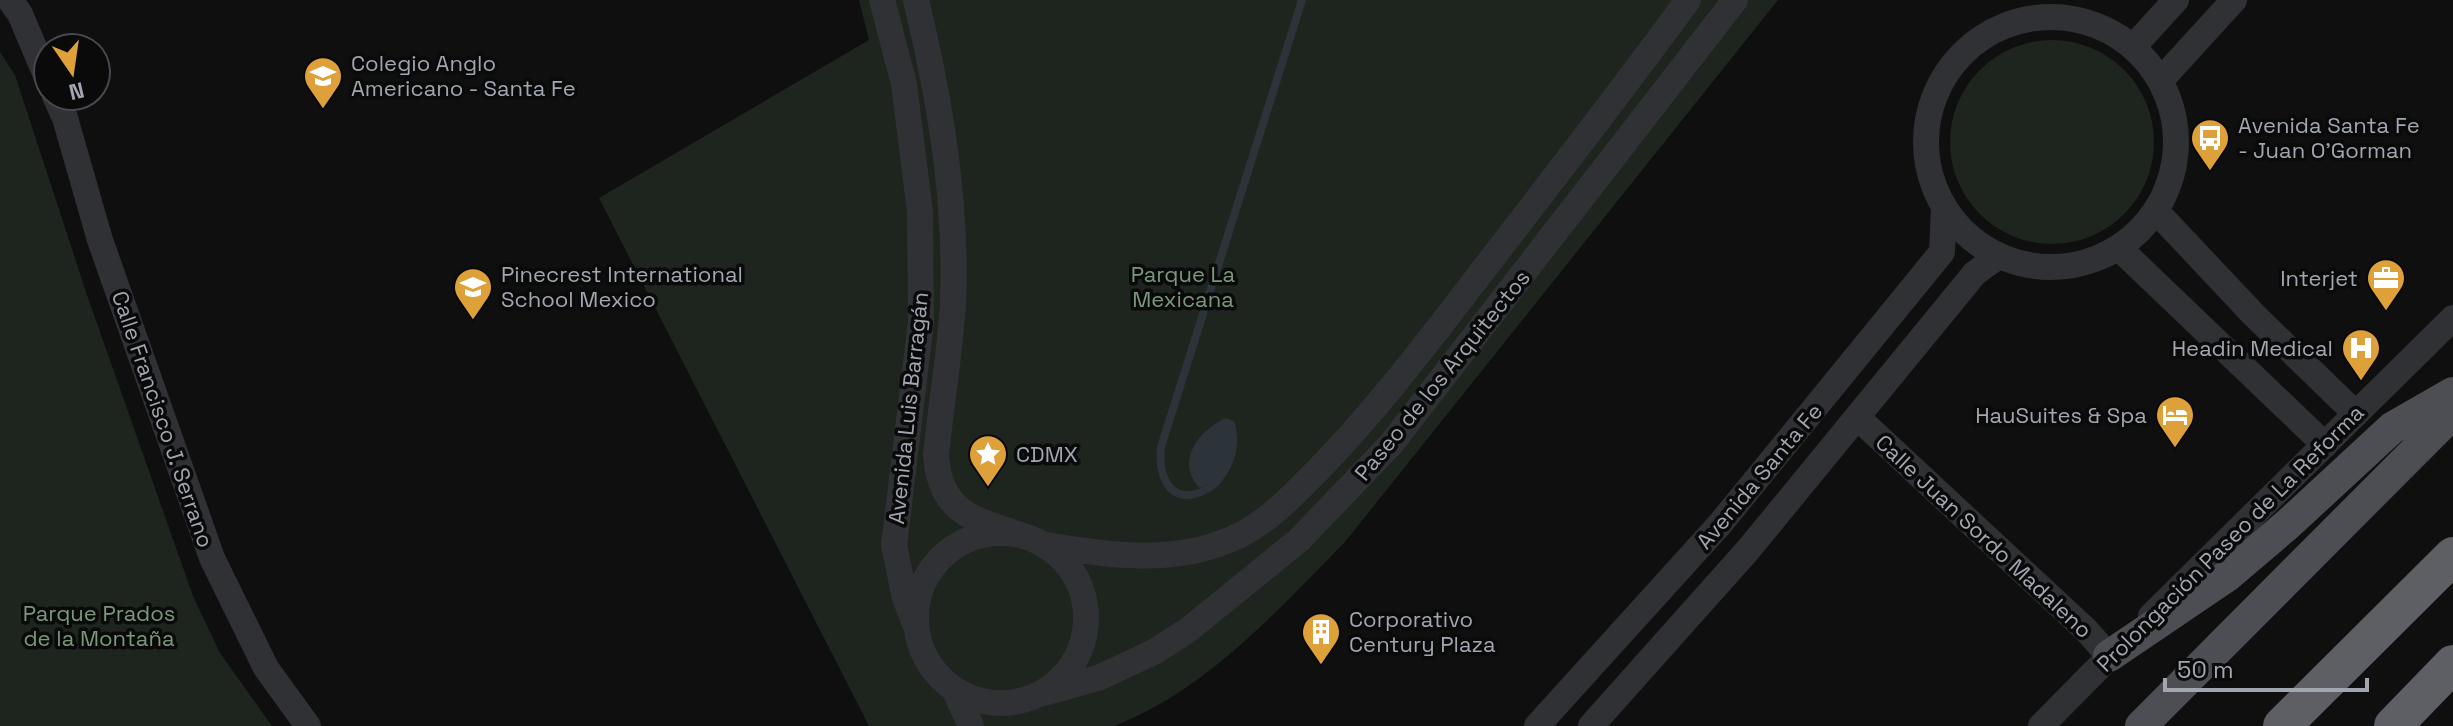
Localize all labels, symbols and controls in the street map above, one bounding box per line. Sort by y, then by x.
north arrow [32,32,112,112]
place label: Colegio Anglo Americano - Santa Fe [351,49,576,102]
school or university icon: Colegio Anglo Americano - Santa Fe [302,55,344,110]
text: N [66,76,87,107]
place label: Avenida Santa Fe - Juan O'Gorman [2238,111,2420,164]
bus stop icon: Avenida Santa Fe - Juan O'Gorman [2189,117,2231,172]
office icon: Interjet [2365,257,2407,312]
place label: Pinecrest International School Mexico [501,260,743,313]
park label: Parque La Mexicana [1131,260,1236,313]
street label: Paseo de los Arquitectos [1348,264,1536,486]
place label: Interjet [2280,264,2358,292]
school or university icon: Pinecrest International School Mexico [452,266,494,321]
street label: Calle Francisco J. Serrano [106,287,220,551]
street label: Avenida Luis Barragán [882,291,934,525]
hospital icon: Headin Medical [2340,327,2382,382]
place label: Headin Medical [2172,334,2333,362]
hotel icon: HauSuites & Spa [2154,394,2196,449]
street label: Avenida Santa Fe [1690,397,1828,555]
street label: Prolongación Paseo de La Reforma [2090,398,2370,678]
place label: HauSuites & Spa [1975,401,2147,429]
street label: Calle Juan Sordo Madaleno [1870,428,2098,644]
place icon: CDMX [967,433,1009,488]
place label: CDMX [1016,440,1078,468]
park label: Parque Prados de la Montaña [23,599,175,652]
place label: Corporativo Century Plaza [1349,605,1496,658]
building icon: Corporativo Century Plaza [1300,611,1342,666]
scale bar [2165,642,2367,692]
text: 50 m [2177,654,2234,685]

